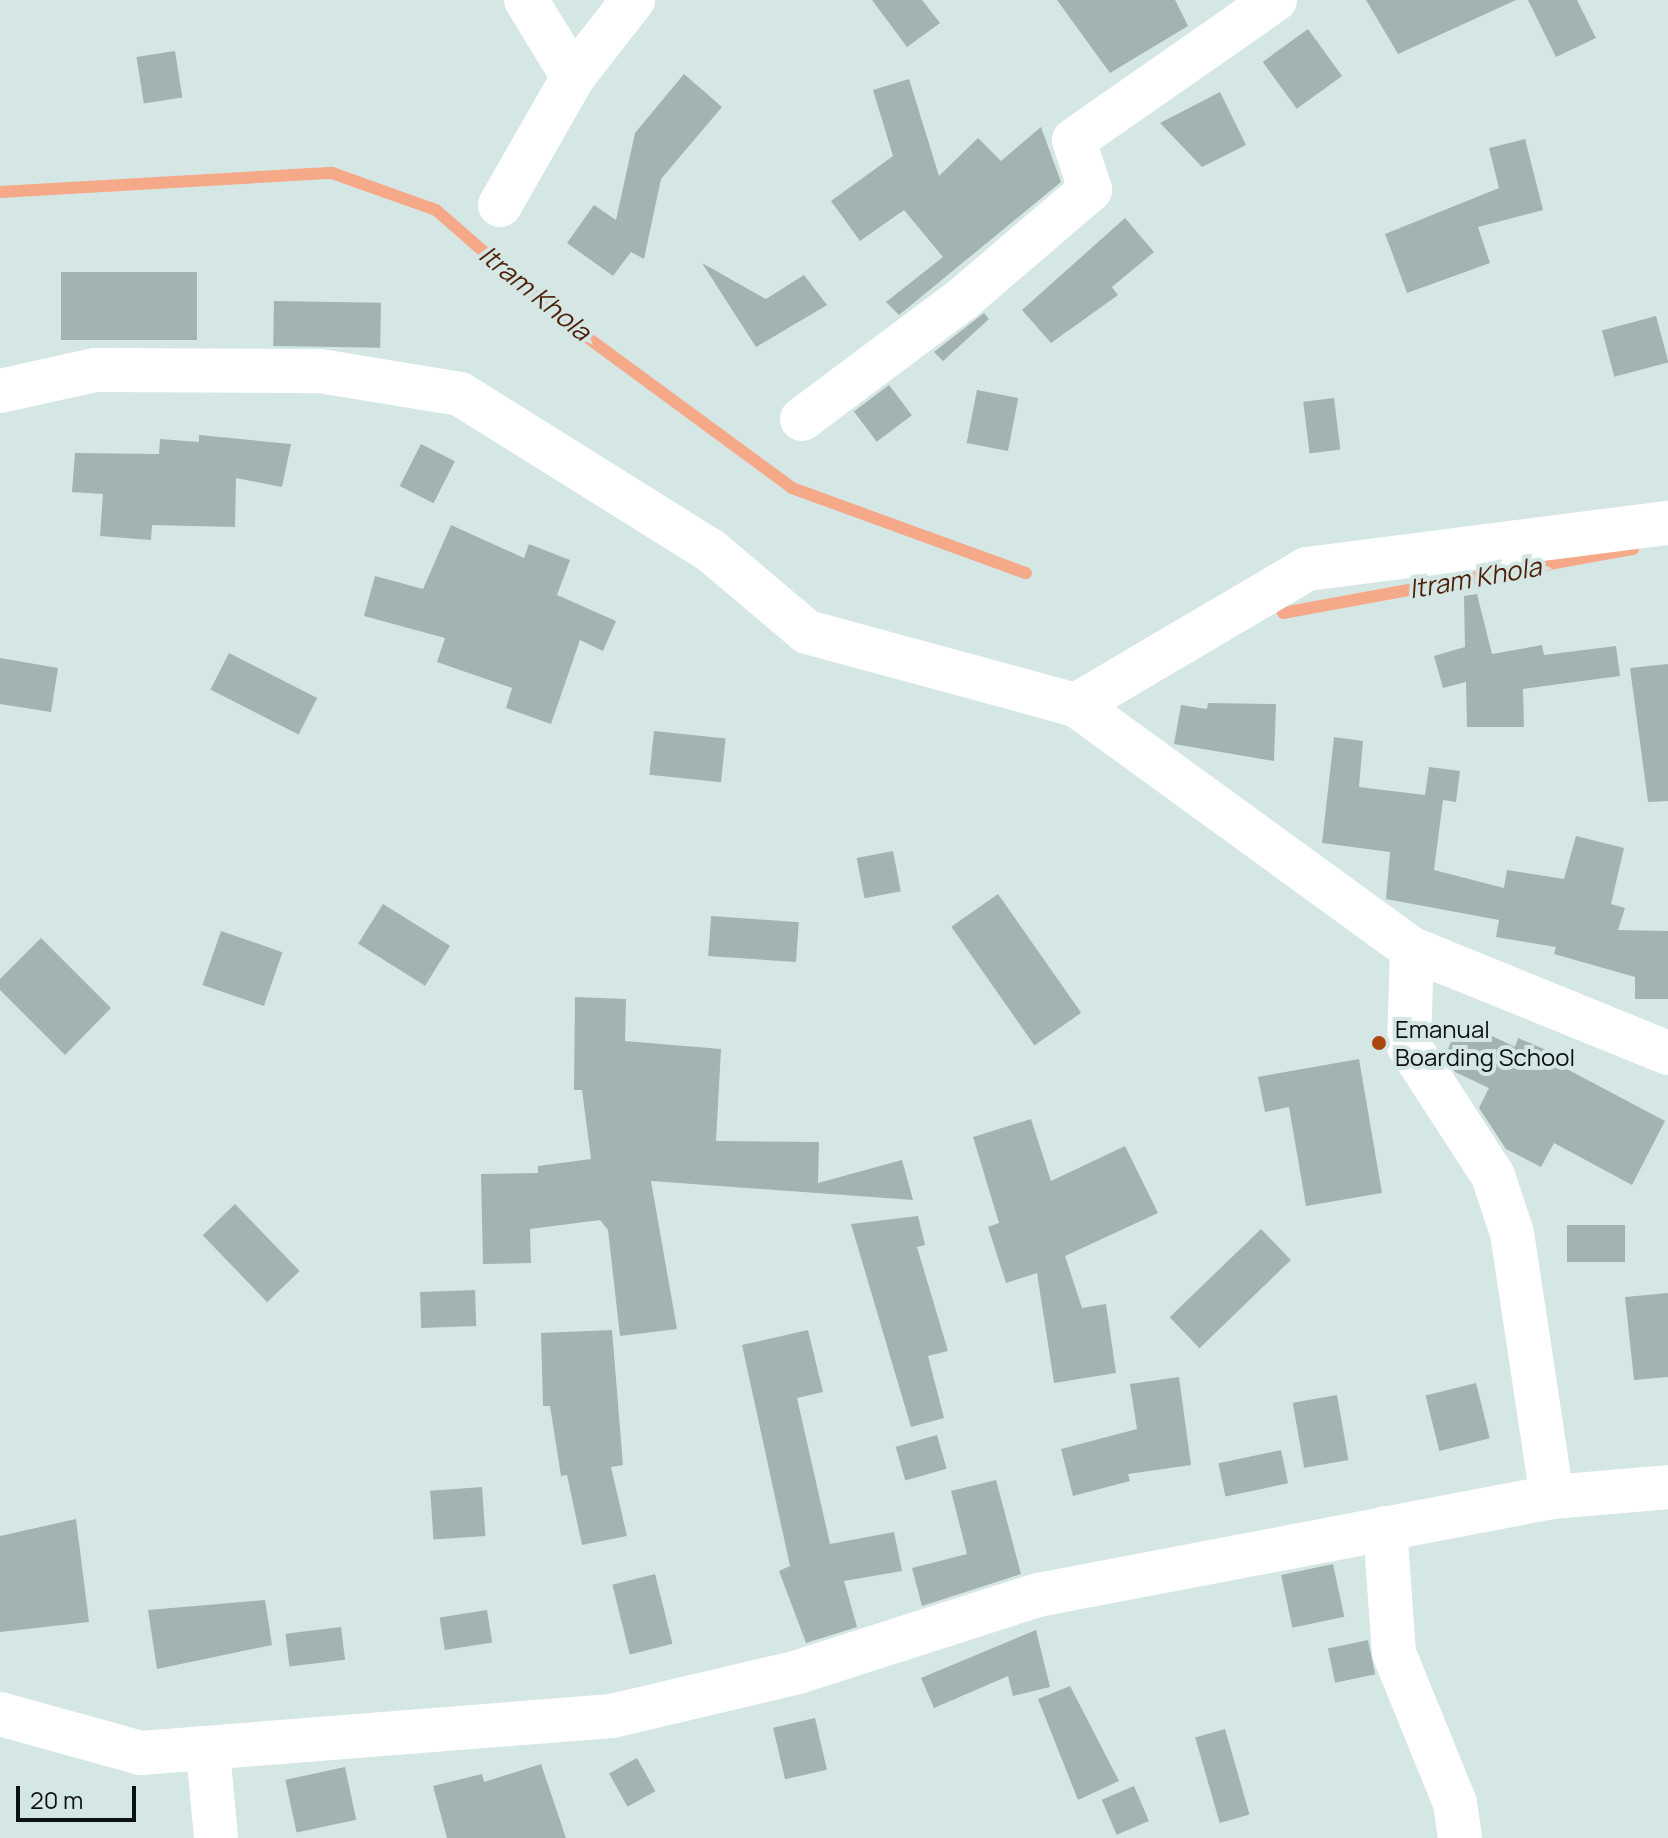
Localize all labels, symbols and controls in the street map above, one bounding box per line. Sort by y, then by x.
water label: Itram Khola [473,239,597,347]
water label: Itram Khola [1406,551,1544,605]
place label: Emanual Boarding School [1395,1015,1575,1071]
marker: Emanual Boarding School [1370,1034,1388,1052]
scale bar [20,1770,140,1820]
text: 20 m [30,1783,83,1816]

